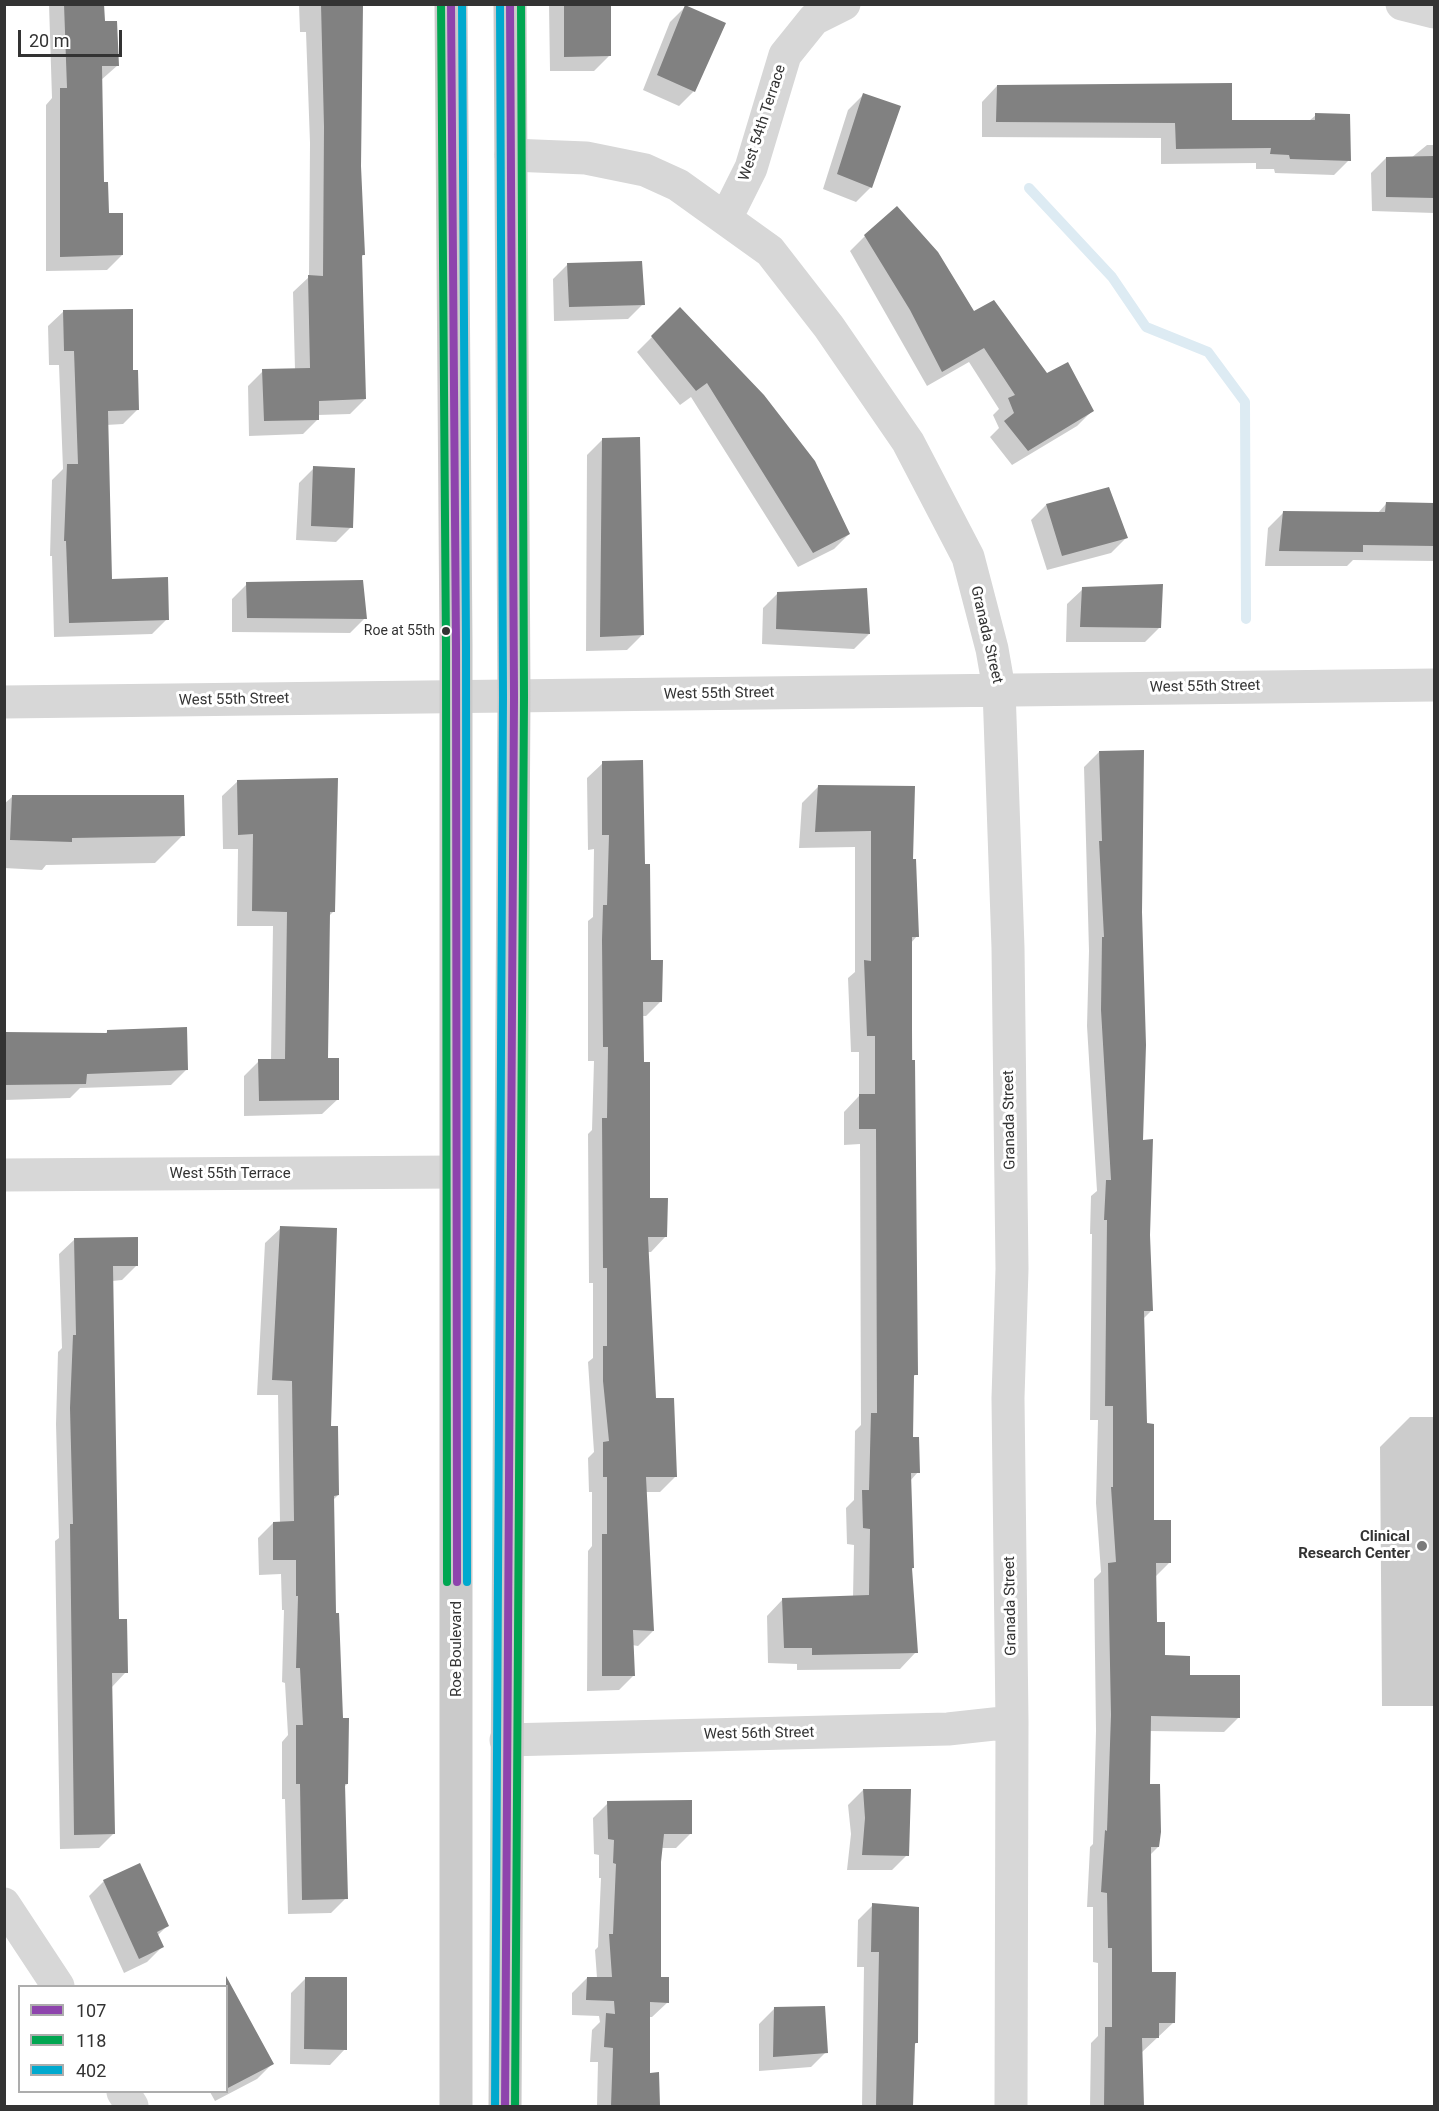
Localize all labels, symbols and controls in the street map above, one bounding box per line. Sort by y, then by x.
scale bar [21,18,124,56]
text: 20 m [29,30,69,51]
street label: West 54th Terrace [736,63,790,183]
street label: Granada Street [966,584,1006,686]
place label: Roe at 55th [364,623,435,639]
marker: Roe at 55th [440,625,452,637]
street label: West 55th Street [1149,677,1261,697]
street label: West 55th Street [663,684,775,704]
street label: West 55th Street [178,690,290,710]
street label: Granada Street [1000,1070,1020,1170]
street label: West 55th Terrace [169,1165,291,1183]
place label: Clinical Research Center [1298,1528,1410,1563]
marker: Clinical Research Center [1415,1539,1429,1553]
street label: Granada Street [1001,1556,1021,1656]
street label: Roe Boulevard [448,1601,466,1697]
street label: West 56th Street [703,1724,815,1744]
legend [18,1985,228,2093]
text: 107 [76,2000,106,2021]
text: 118 [76,2030,106,2051]
text: 402 [76,2060,106,2081]

